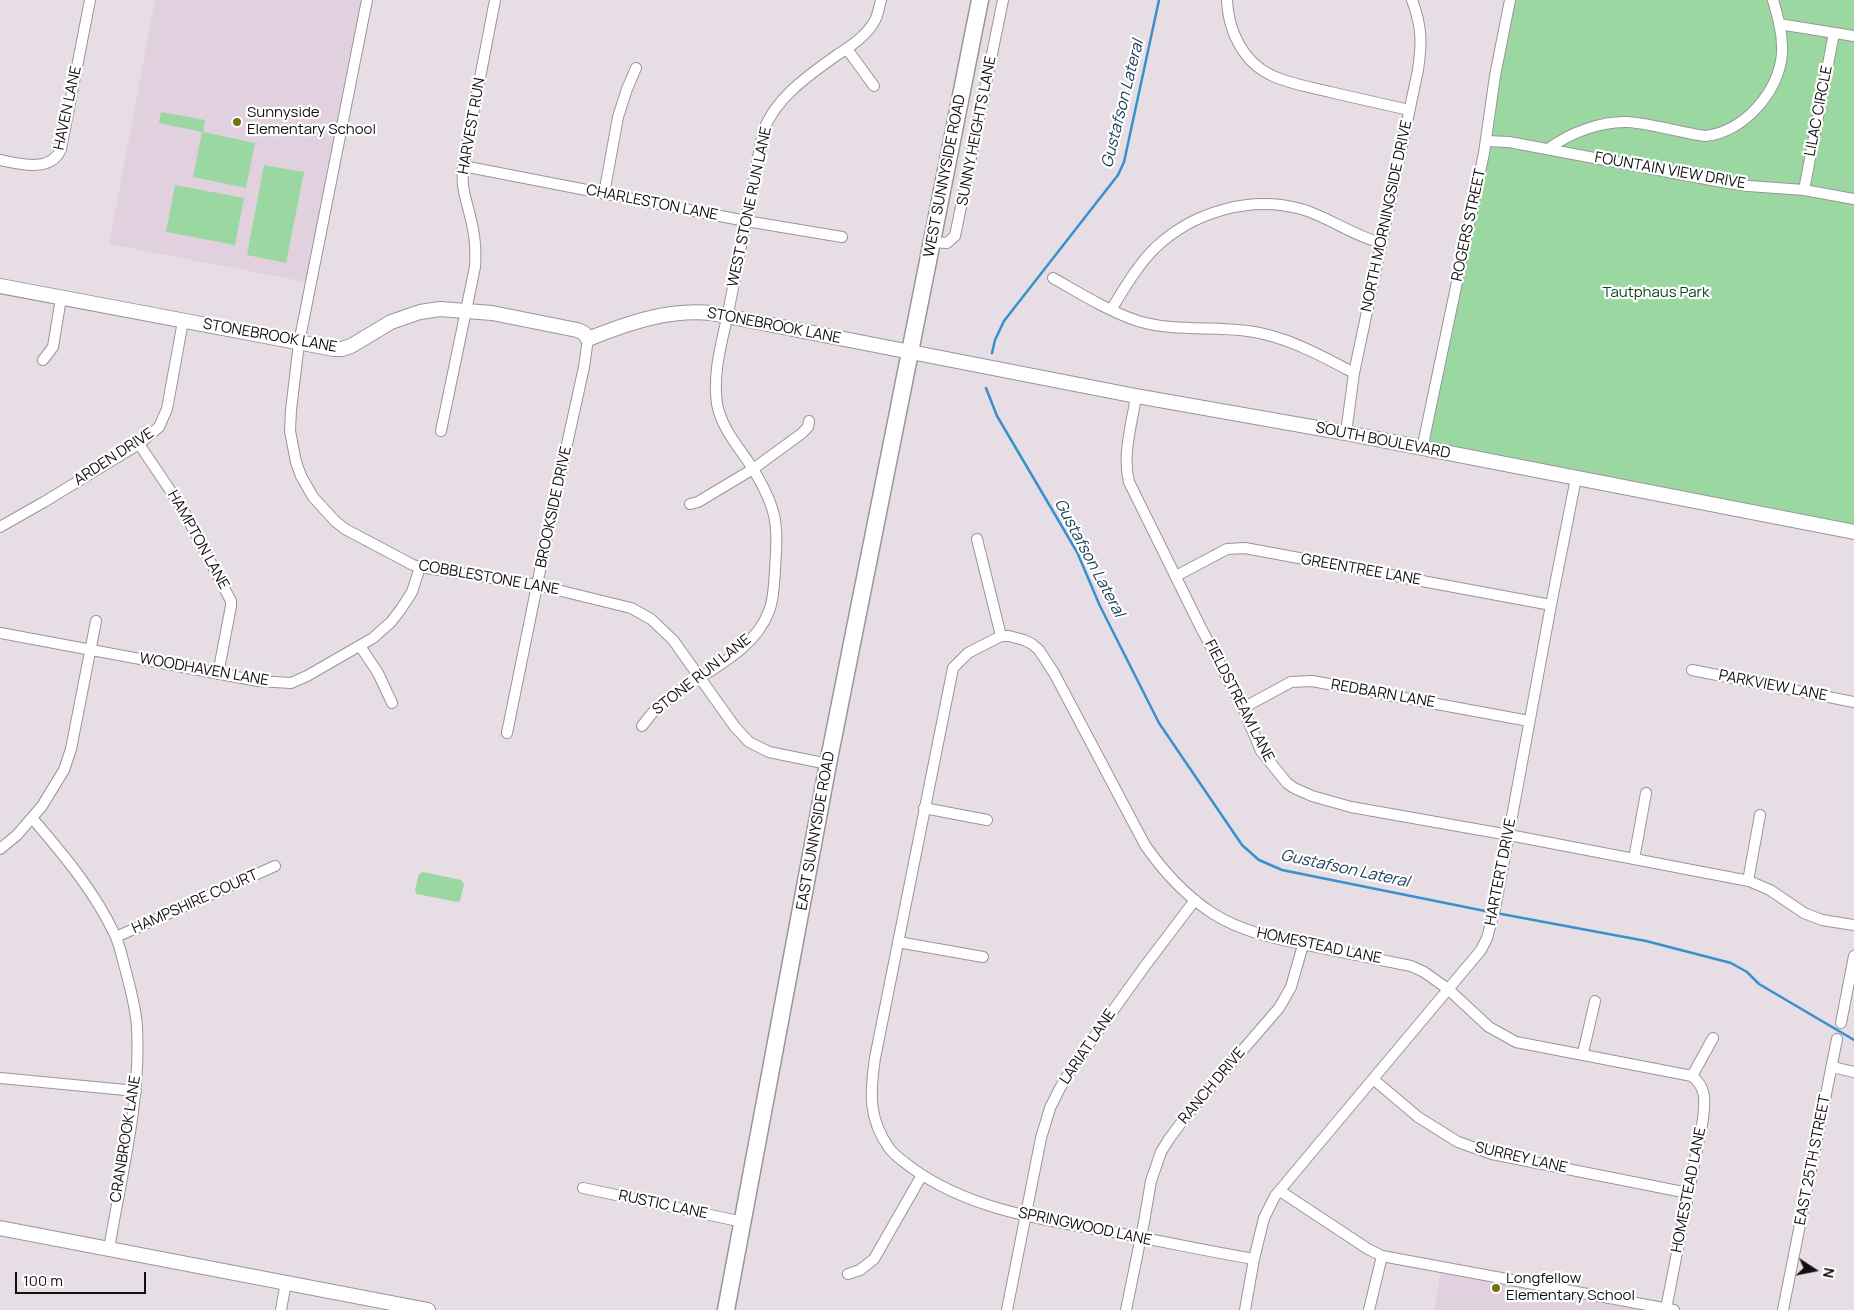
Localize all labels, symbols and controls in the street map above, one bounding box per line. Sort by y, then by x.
water label: Gustafson Lateral [1098,38,1148,170]
street label: SUNNY HEIGHTS LANE [954,55,1000,207]
street label: HAVEN LANE [50,64,86,152]
street label: LILAC CIRCLE [1801,64,1837,158]
street label: HARVEST RUN [455,76,489,176]
street label: WEST SUNNYSIDE ROAD [920,93,970,259]
place label: Sunnyside Elementary School [247,104,376,139]
marker: Sunnyside Elementary School [231,116,243,128]
street label: NORTH MORNINGSIDE DRIVE [1358,119,1416,313]
street label: WEST STONE RUN LANE [724,125,776,289]
street label: FOUNTAIN VIEW DRIVE [1593,149,1747,193]
street label: ROGERS STREET [1448,167,1490,283]
street label: CHARLESTON LANE [584,181,720,225]
park label: Tautphaus Park [1603,284,1709,302]
street label: STONEBROOK LANE [705,304,843,348]
street label: STONEBROOK LANE [201,315,339,357]
street label: SOUTH BOULEVARD [1314,419,1452,463]
street label: ARDEN DRIVE [71,425,157,489]
street label: BROOKSIDE DRIVE [532,445,576,569]
street label: HAMPTON LANE [163,487,233,593]
water label: Gustafson Lateral [1050,496,1128,620]
street label: GREENTREE LANE [1299,551,1423,589]
street label: COBBLESTONE LANE [417,557,561,599]
street label: STONE RUN LANE [649,631,755,719]
street label: FIELDSTREAM LANE [1200,637,1278,765]
street label: WOODHAVEN LANE [138,650,270,690]
street label: PARKVIEW LANE [1717,667,1829,705]
street label: REDBARN LANE [1329,676,1437,712]
street label: EAST SUNNYSIDE ROAD [793,750,839,912]
street label: HARTERT DRIVE [1482,817,1520,927]
water label: Gustafson Lateral [1279,846,1411,892]
street label: HAMPSHIRE COURT [129,866,261,938]
street label: HOMESTEAD LANE [1255,924,1383,968]
street label: LARIAT LANE [1056,1006,1120,1088]
street label: RANCH DRIVE [1175,1044,1249,1128]
street label: CRANBROOK LANE [107,1074,145,1204]
street label: EAST 25TH STREET [1792,1093,1834,1227]
street label: HOMESTEAD LANE [1668,1126,1710,1254]
street label: SURREY LANE [1473,1139,1569,1177]
street label: RUSTIC LANE [617,1187,709,1223]
street label: SPRINGWOOD LANE [1017,1204,1153,1250]
north arrow [1789,1245,1839,1295]
scale bar [18,1262,149,1294]
text: N [1819,1266,1840,1280]
text: 100 m [23,1270,63,1291]
place label: Longfellow Elementary School [1506,1270,1635,1305]
marker: Longfellow Elementary School [1490,1282,1502,1294]

